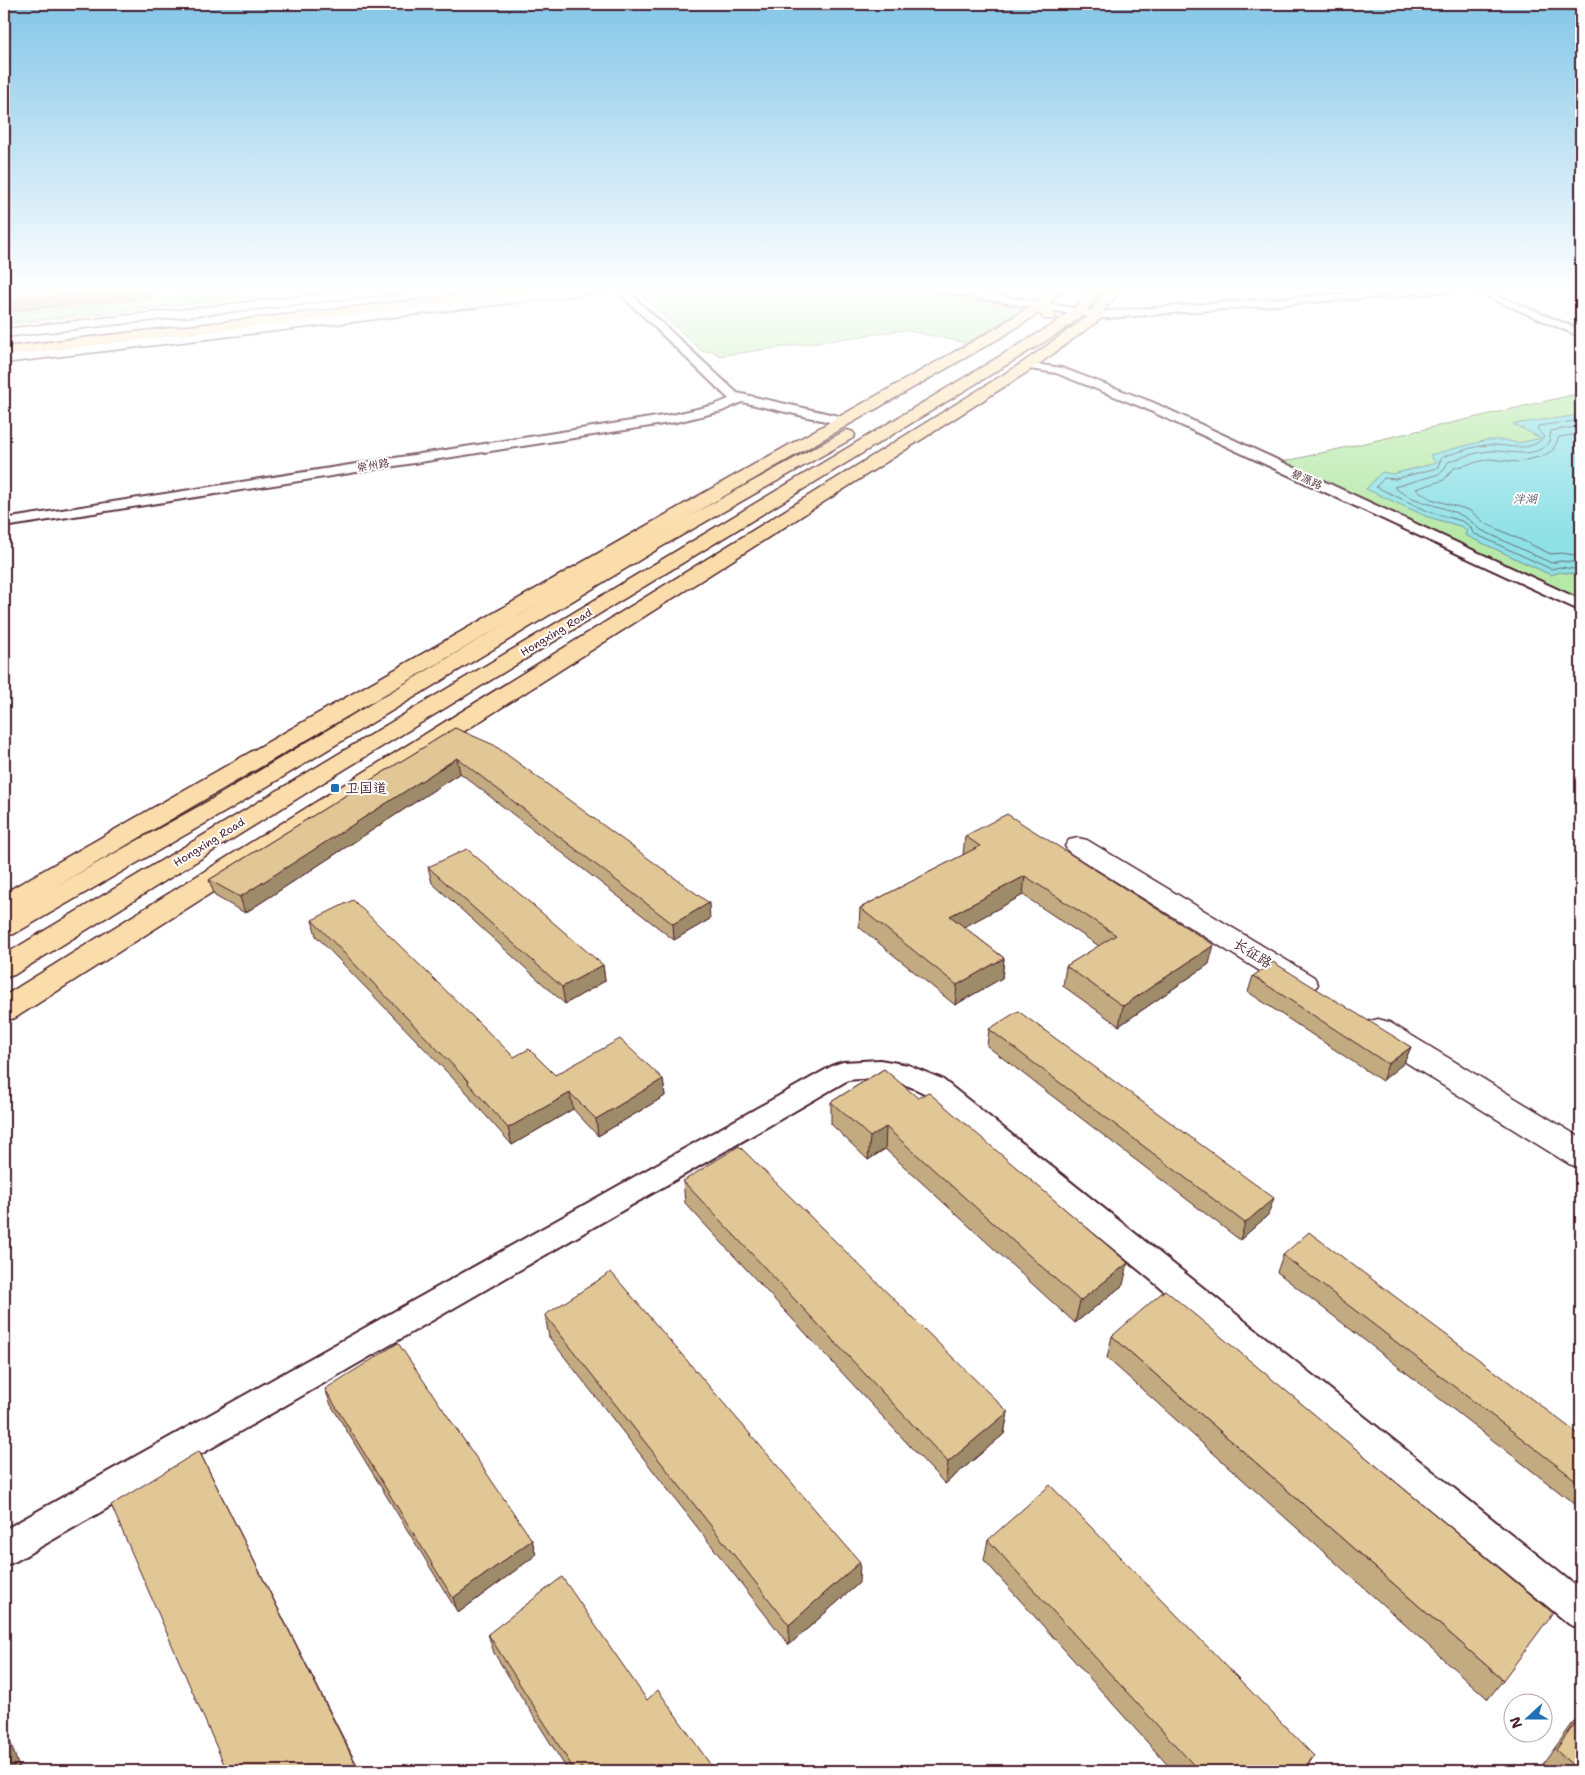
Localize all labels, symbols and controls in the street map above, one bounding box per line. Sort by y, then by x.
street label: 崇州路 [356,456,391,475]
street label: 碧源路 [1289,466,1325,493]
water label: 泮湖 [1513,491,1538,507]
street label: Hongxing Road [517,605,595,660]
place label: 卫国道 [345,779,387,797]
marker: 卫国道 [329,782,341,794]
street label: Hongxing Road [171,814,248,870]
street label: 长征路 [1230,934,1276,972]
north arrow [1502,1692,1552,1742]
text: N [1505,1714,1526,1731]

